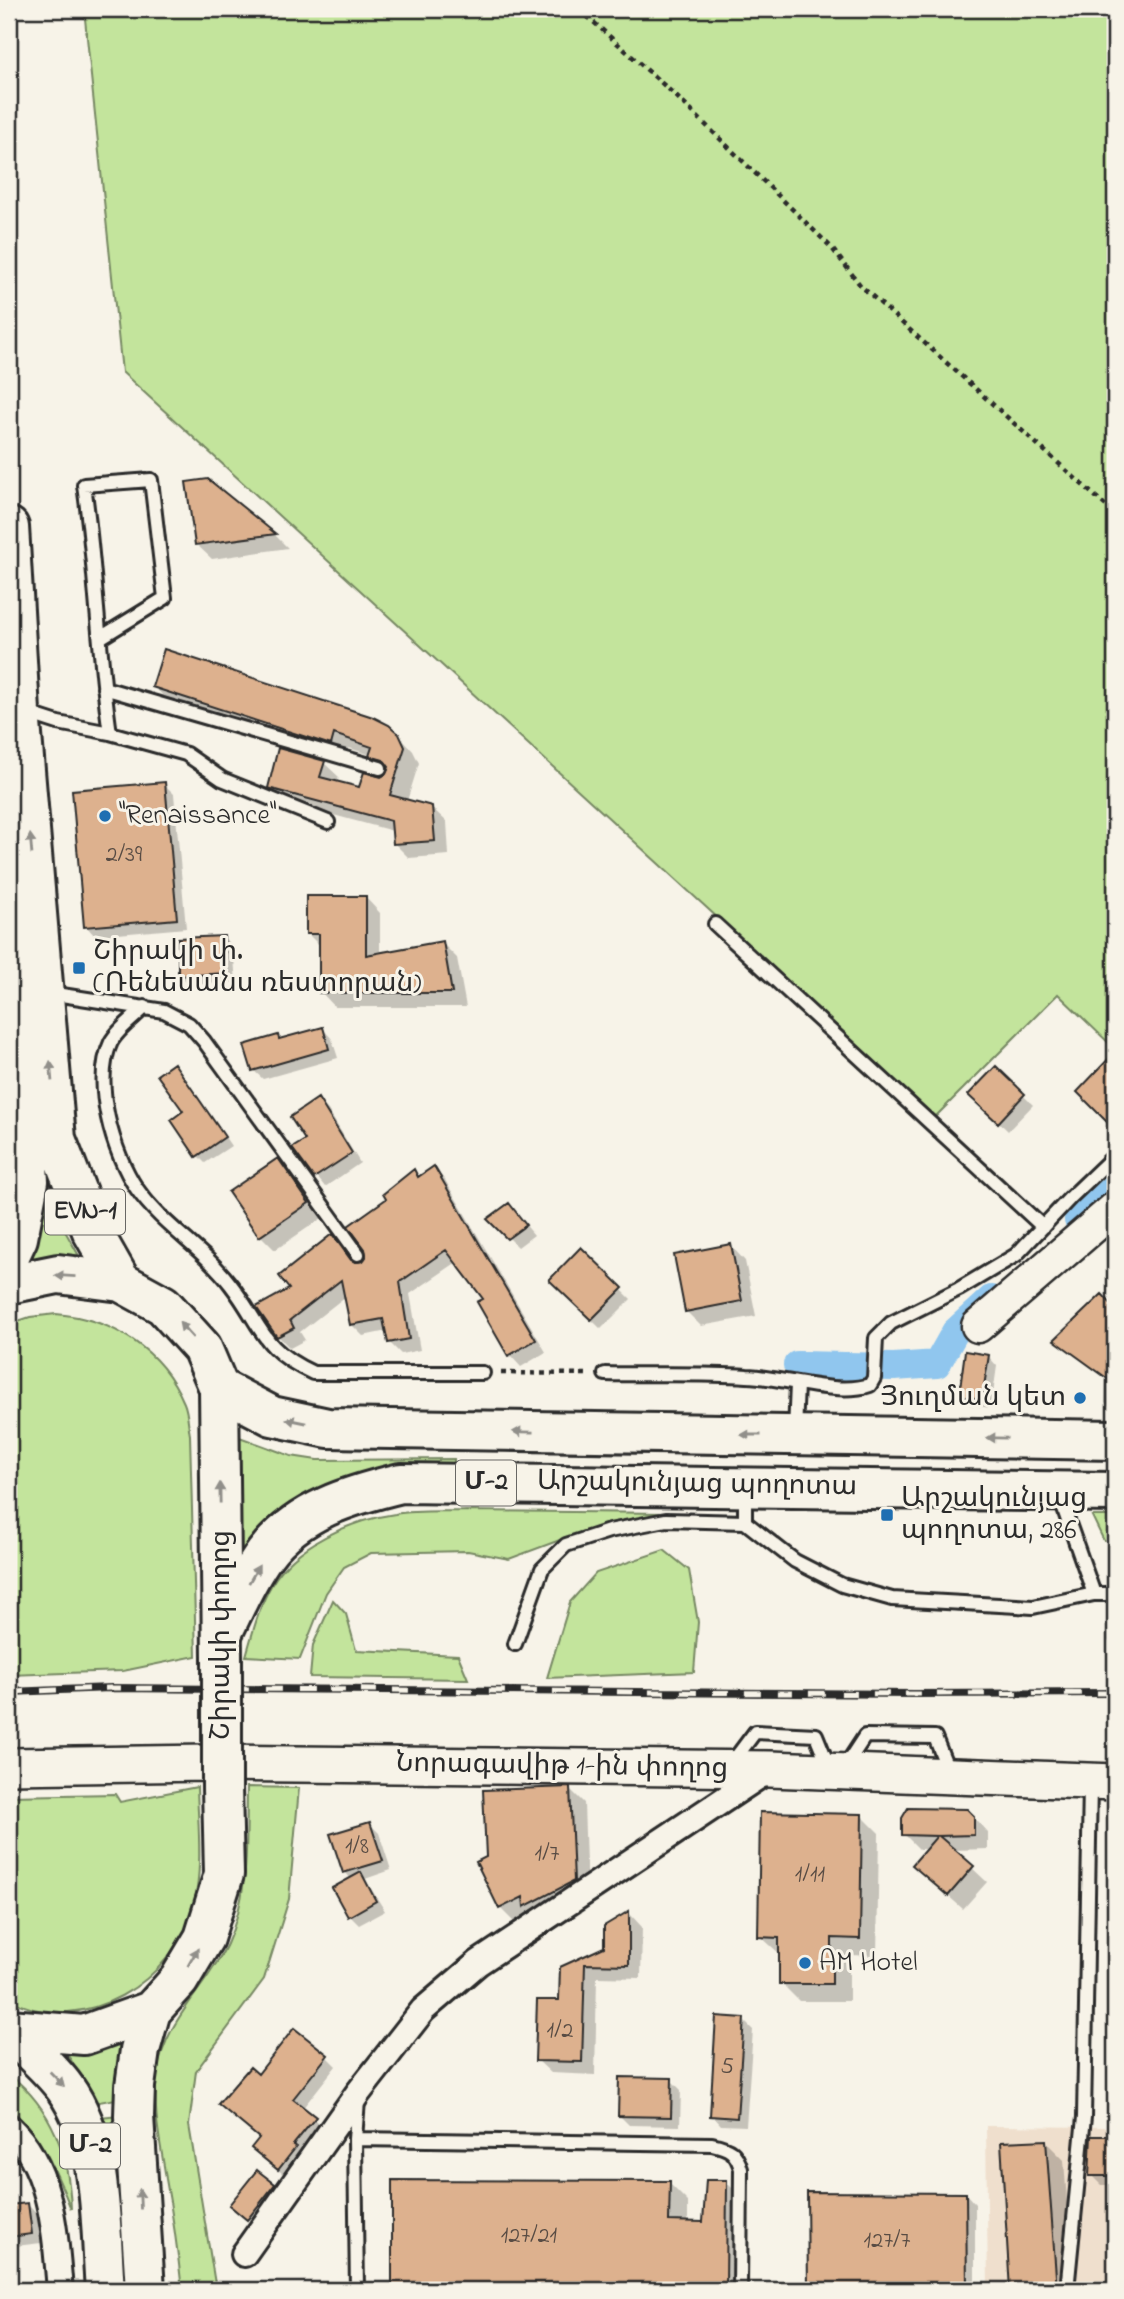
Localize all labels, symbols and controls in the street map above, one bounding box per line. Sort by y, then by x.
place label: "Renaissance" [119,796,277,837]
marker: "Renaissance" [97,808,113,824]
one-way arrow [25,833,36,855]
house number: 2/39 [106,838,143,873]
place label: Շիրակի փ. (Ռենեսանս ռեստորան) [93,932,422,1005]
marker: Շիրակի փ. (Ռենեսանս ռեստորան) [71,960,87,976]
one-way arrow [45,1060,56,1082]
road number: EVN-1 [45,1190,125,1234]
one-way arrow [54,1270,76,1281]
one-way arrow [178,1322,194,1339]
place label: Յուղման կետ [880,1378,1066,1419]
marker: Յուղման կետ [1072,1390,1088,1406]
one-way arrow [285,1416,307,1427]
one-way arrow [512,1427,534,1438]
one-way arrow [739,1429,761,1440]
one-way arrow [986,1432,1008,1444]
road number: Մ-2 [456,1460,516,1506]
street label: Արշակունյաց պողոտա [537,1462,857,1508]
place label: Արշակունյաց պողոտա, 286 [901,1479,1087,1552]
one-way arrow [214,1481,226,1503]
marker: Արշակունյաց պողոտա, 286 [879,1507,895,1523]
street label: Շիրակի փողոց [202,1530,243,1740]
one-way arrow [247,1565,260,1584]
street label: Նորագավիթ 1-ին փողոց [395,1744,729,1790]
house number: 1/8 [345,1830,369,1865]
house number: 1/7 [535,1837,560,1872]
house number: 1/11 [795,1858,826,1893]
place label: AM Hotel [819,1943,918,1984]
one-way arrow [186,1948,199,1967]
marker: AM Hotel [797,1955,813,1971]
house number: 1/2 [547,2014,574,2049]
house number: 5 [720,2050,734,2085]
one-way arrow [48,2070,64,2087]
road number: Մ-2 [60,2124,120,2168]
one-way arrow [134,2188,145,2210]
house number: 127/21 [501,2219,558,2254]
house number: 127/7 [864,2224,910,2259]

